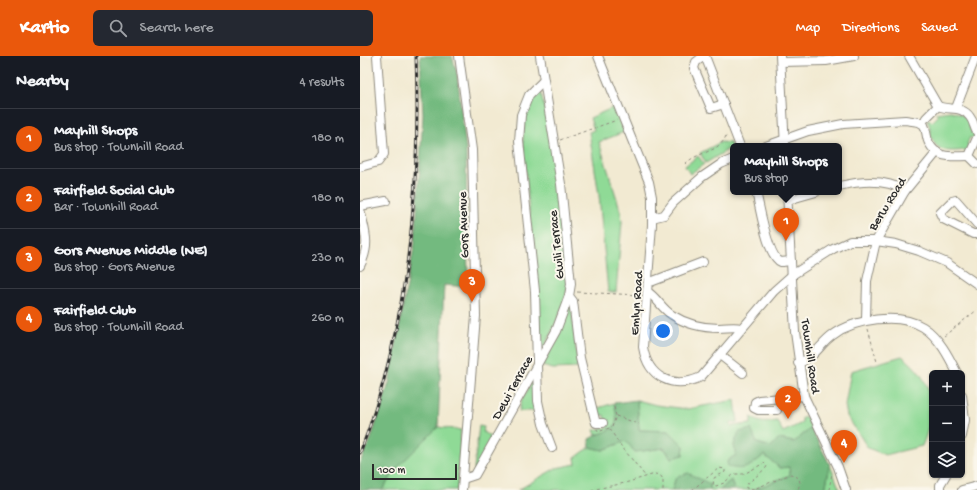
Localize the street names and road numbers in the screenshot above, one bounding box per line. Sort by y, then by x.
street label: Berw Road [865,174,911,234]
street label: Gors Avenue [456,191,473,258]
street label: Gwili Terrace [546,209,569,280]
street label: Emlyn Road [628,269,647,336]
street label: Townhill Road [797,317,822,396]
street label: Dewi Terrace [489,354,537,424]

